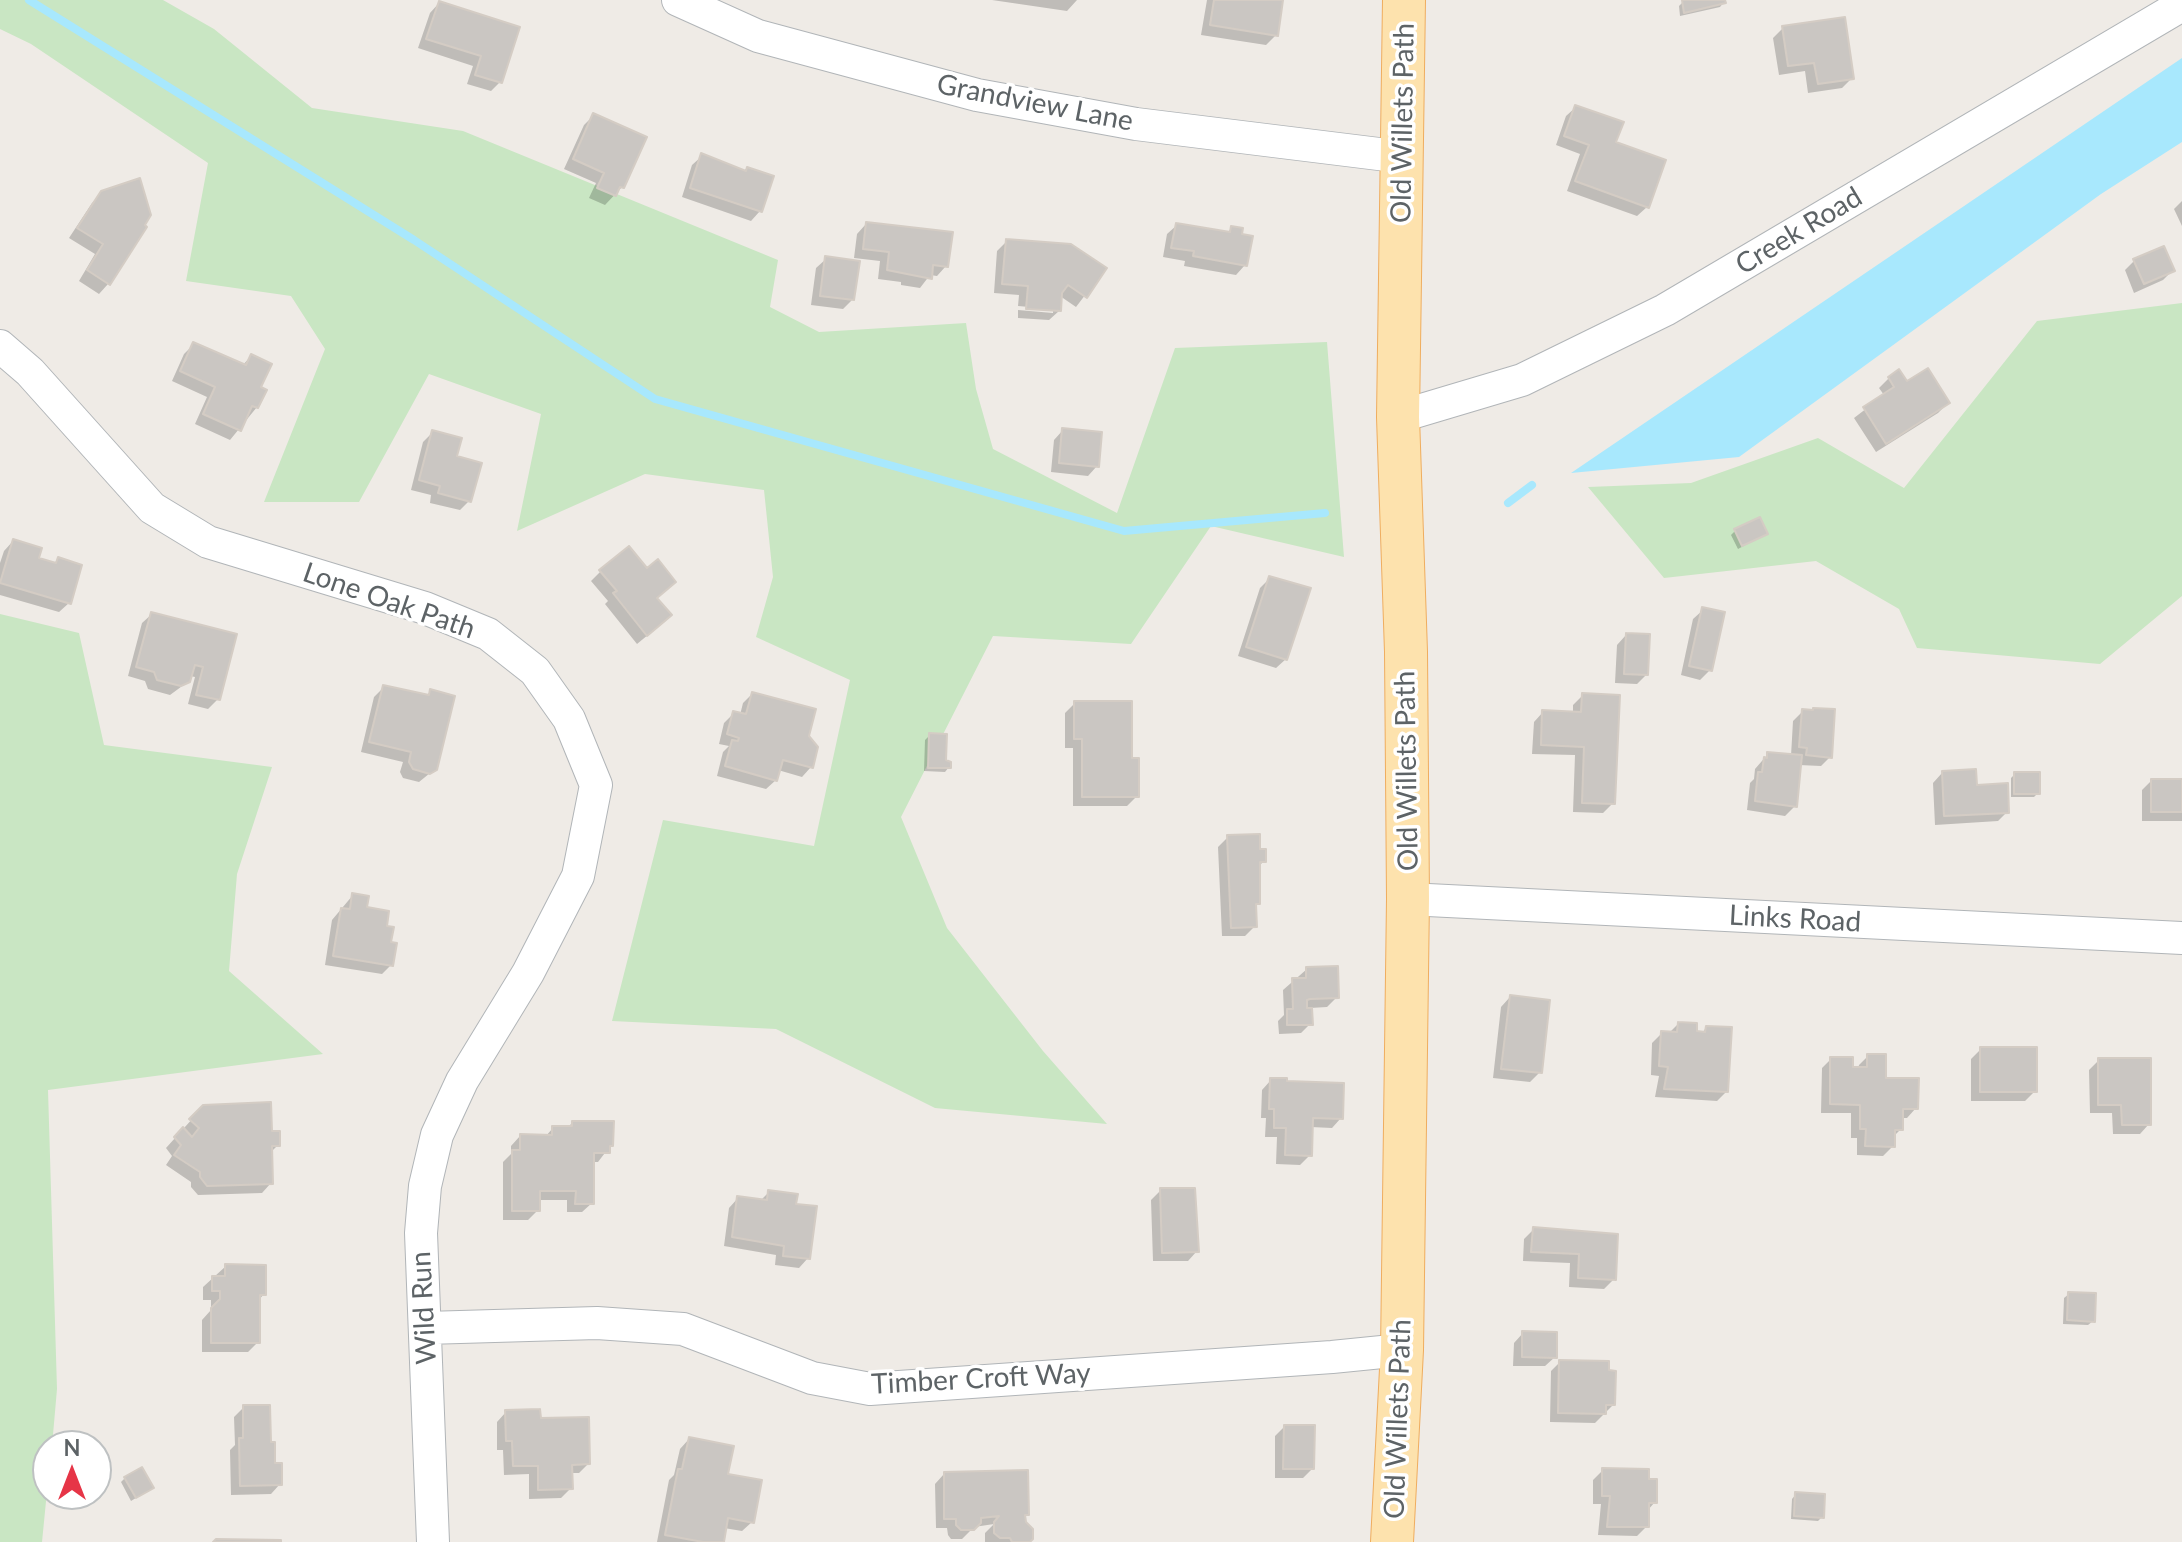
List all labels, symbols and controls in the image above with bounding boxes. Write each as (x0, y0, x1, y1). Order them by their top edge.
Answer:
street label: Old Willets Path (1384, 23, 1422, 223)
street label: Grandview Lane (934, 68, 1136, 138)
street label: Creek Road (1730, 180, 1868, 282)
street label: Lone Oak Path (298, 556, 480, 646)
street label: Old Willets Path (1388, 671, 1426, 871)
street label: Links Road (1728, 899, 1862, 939)
street label: Wild Run (404, 1251, 444, 1365)
street label: Old Willets Path (1378, 1318, 1418, 1520)
street label: Timber Croft Way (870, 1356, 1092, 1402)
north arrow (32, 1430, 112, 1510)
text: N (64, 1434, 80, 1461)

